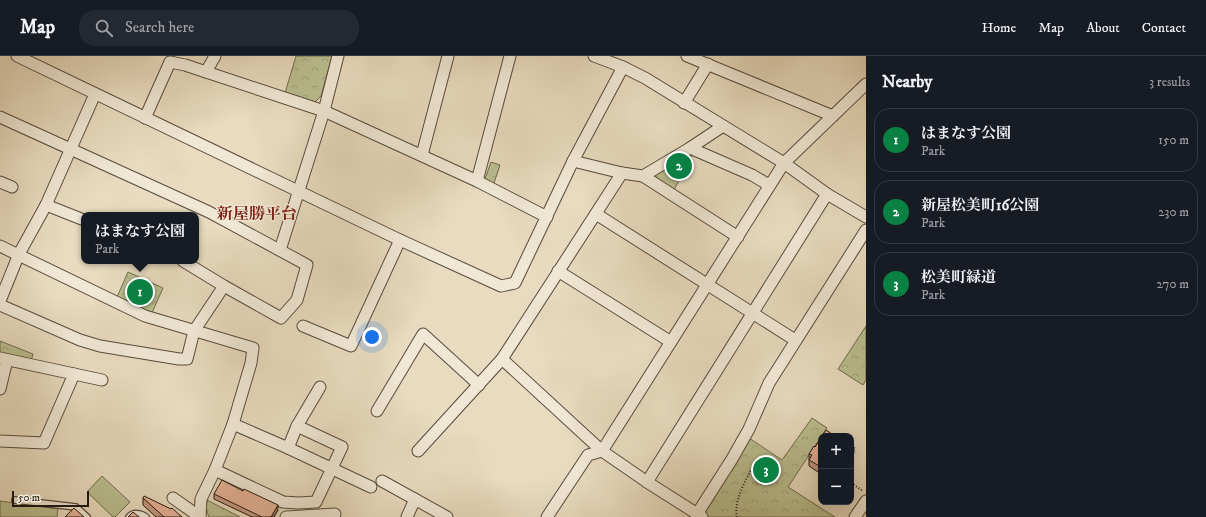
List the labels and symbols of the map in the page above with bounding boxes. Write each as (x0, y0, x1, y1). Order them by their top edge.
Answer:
pin: 2 (666, 151, 692, 181)
district label: 新屋勝平台 (216, 204, 297, 224)
pin: 1 (127, 277, 153, 307)
your location (362, 327, 382, 347)
pin: 3 (753, 455, 779, 485)
scale bar (12, 489, 89, 508)

